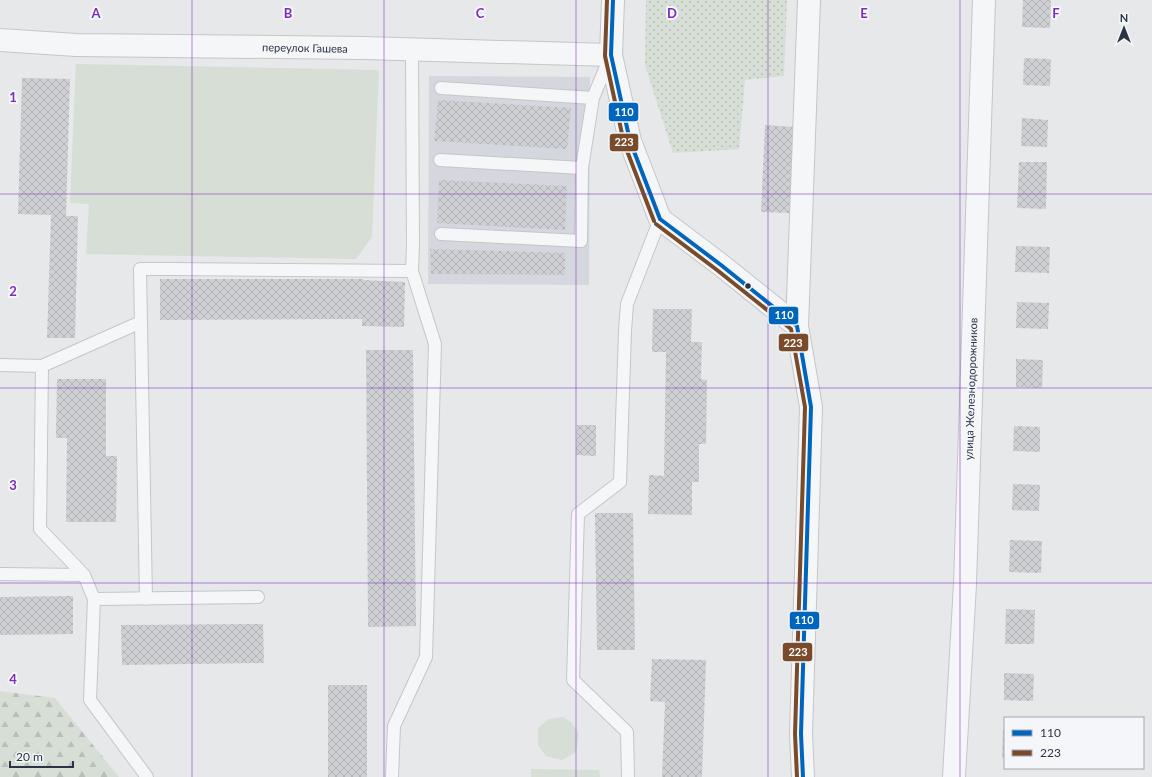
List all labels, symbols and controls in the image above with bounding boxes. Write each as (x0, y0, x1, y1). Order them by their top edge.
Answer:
text: A (90, 5, 101, 21)
text: B (284, 5, 293, 21)
text: C (476, 5, 485, 21)
text: D (667, 5, 677, 21)
text: E (860, 5, 868, 21)
text: F (1052, 5, 1060, 21)
north arrow (1104, 8, 1144, 48)
text: N (1120, 11, 1128, 24)
street label: переулок Гашева (262, 40, 348, 55)
text: 1 (9, 89, 17, 105)
line badge: 110 (608, 102, 639, 122)
text: 110 (614, 105, 634, 118)
line badge: 223 (609, 133, 639, 152)
text: 223 (614, 135, 634, 148)
unlabelled marker (743, 281, 753, 291)
text: 2 (9, 283, 17, 299)
line badge: 110 (768, 306, 799, 325)
text: 110 (774, 308, 794, 321)
street label: улица Железнодорожников (962, 318, 979, 460)
line badge: 223 (778, 333, 809, 352)
text: 223 (783, 336, 803, 349)
text: 3 (9, 477, 17, 493)
line badge: 110 (789, 611, 820, 630)
text: 110 (794, 613, 814, 626)
line badge: 223 (782, 642, 813, 662)
text: 223 (788, 645, 808, 658)
text: 4 (9, 671, 17, 687)
legend (1004, 717, 1144, 769)
text: 110 (1040, 725, 1061, 740)
scale bar (10, 743, 73, 769)
text: 223 (1040, 745, 1061, 760)
text: 20 m (16, 749, 43, 764)

